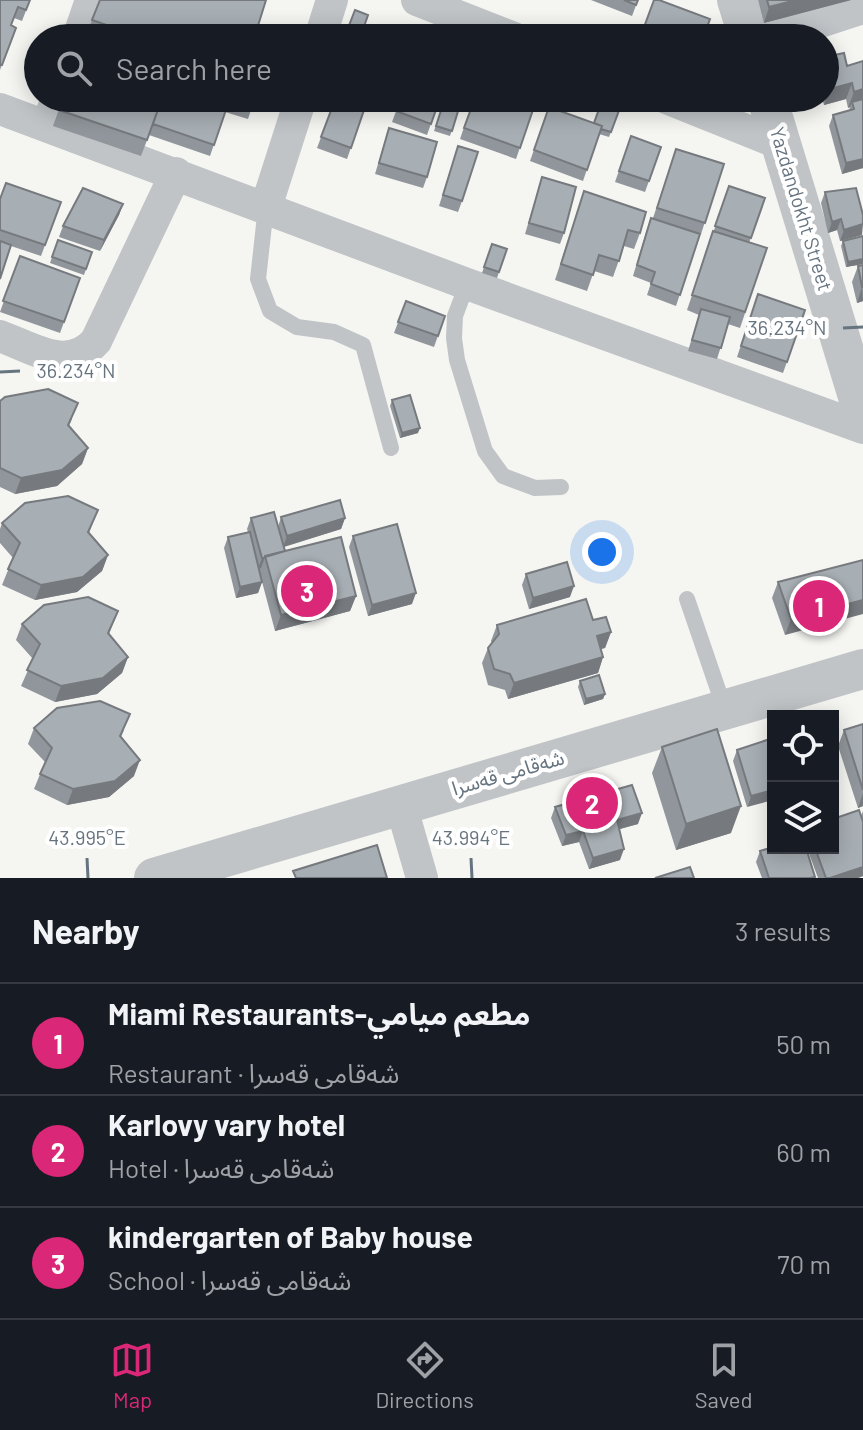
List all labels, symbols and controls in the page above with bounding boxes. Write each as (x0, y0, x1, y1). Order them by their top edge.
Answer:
search box (24, 24, 839, 112)
icon: search (52, 46, 96, 90)
text: Search here (116, 50, 272, 86)
street label: Yazdandokht Street (766, 124, 838, 293)
text: 36.234°N (747, 315, 827, 339)
text: 36.234°N (36, 358, 116, 382)
your location (582, 532, 622, 572)
pin: 3 (281, 561, 333, 621)
pin: 1 (793, 576, 845, 636)
map controls (767, 710, 839, 854)
button: locate (767, 710, 839, 782)
street label: شەقامی قەسرا (449, 745, 567, 801)
pin: 2 (566, 773, 618, 833)
button: layers (767, 782, 839, 854)
text: 43.995°E (48, 825, 126, 849)
text: 43.994°E (432, 825, 510, 849)
text: Nearby (32, 910, 140, 951)
text: 3 results (735, 915, 831, 946)
text: Miami Restaurants-مطعم ميامي (108, 995, 530, 1031)
text: 1 (53, 1028, 63, 1059)
text: 50 m (776, 1028, 831, 1059)
text: Restaurant · شەقامی قەسرا (108, 1057, 399, 1088)
text: Karlovy vary hotel (108, 1106, 345, 1142)
text: 2 (51, 1136, 65, 1167)
text: 60 m (776, 1136, 831, 1167)
text: Hotel · شەقامی قەسرا (108, 1152, 334, 1183)
text: kindergarten of Baby house (108, 1218, 473, 1254)
text: 3 (51, 1248, 65, 1279)
text: 70 m (777, 1248, 831, 1279)
text: School · شەقامی قەسرا (108, 1264, 351, 1295)
tab: Map (110, 1338, 154, 1412)
tab: Directions (375, 1338, 474, 1412)
tab: Saved (695, 1338, 752, 1412)

